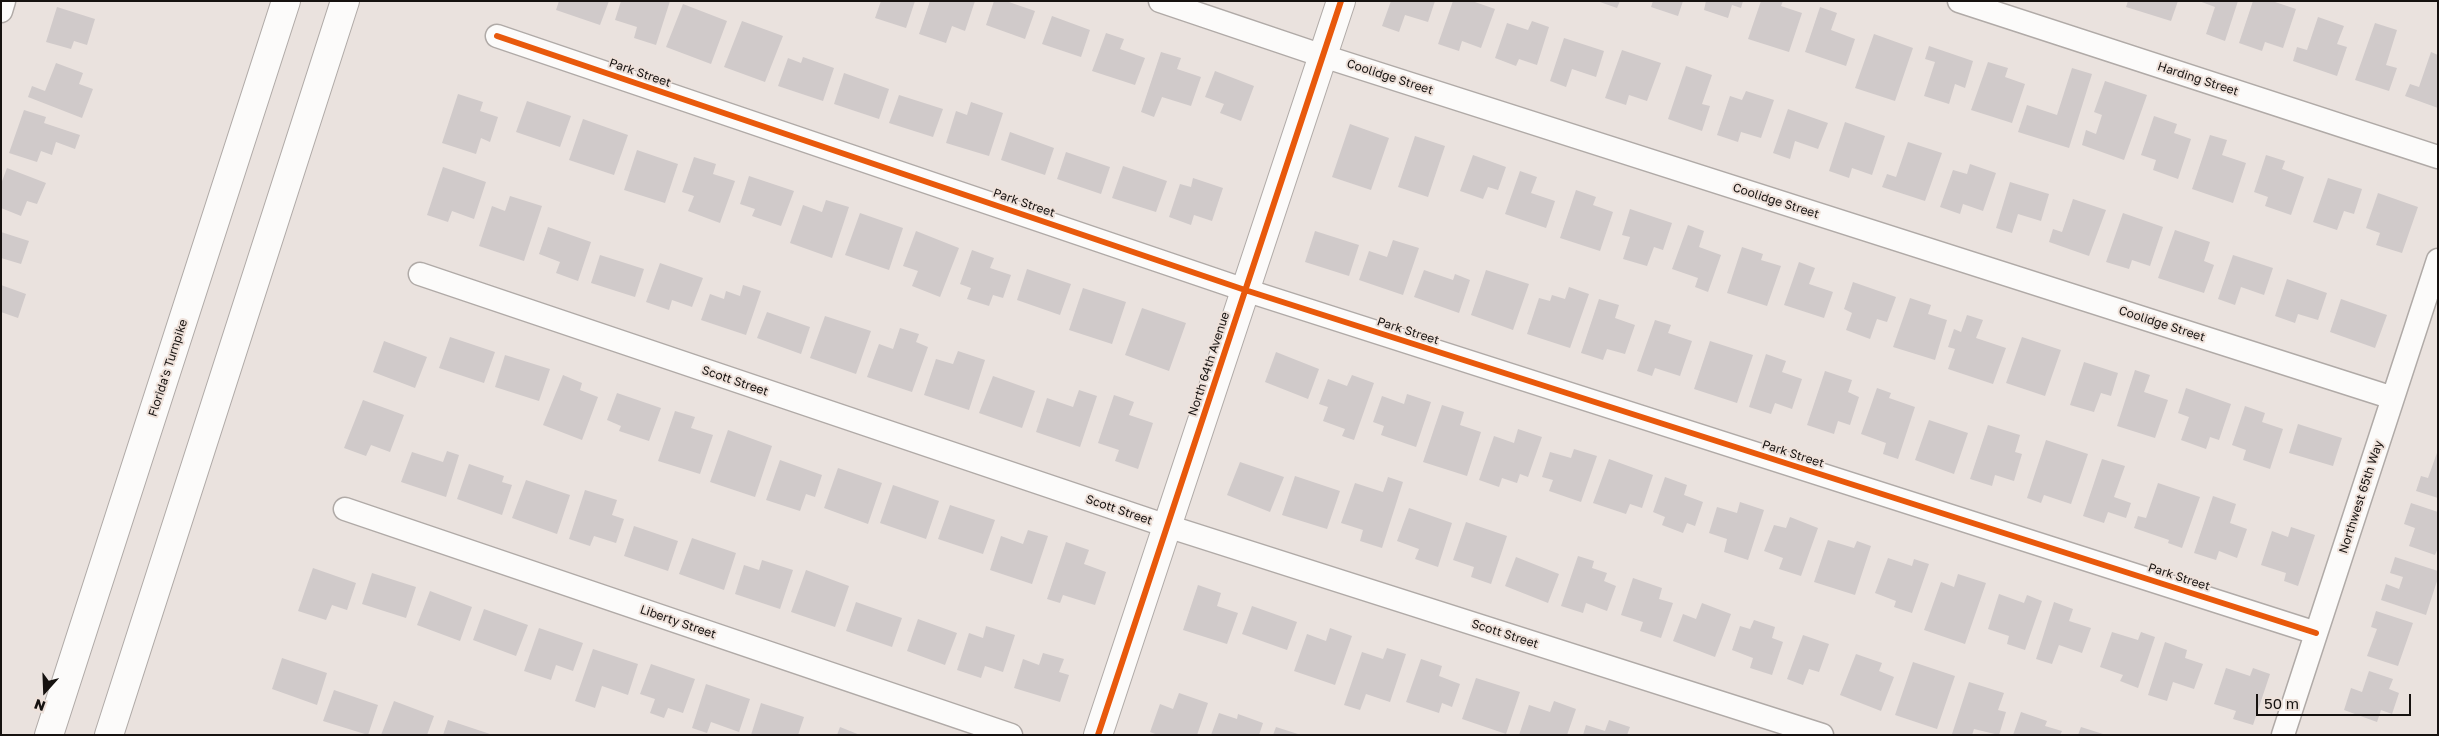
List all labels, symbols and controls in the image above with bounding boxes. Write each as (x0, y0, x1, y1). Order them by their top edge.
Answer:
street label: Park Street (607, 56, 673, 90)
street label: Coolidge Street (1345, 56, 1435, 98)
street label: Harding Street (2156, 59, 2240, 99)
street label: Coolidge Street (1731, 180, 1821, 222)
street label: Park Street (991, 186, 1057, 220)
street label: Coolidge Street (2117, 303, 2207, 345)
street label: North 64th Avenue (1185, 310, 1233, 418)
street label: Park Street (1375, 314, 1441, 348)
street label: Florida's Turnpike (145, 317, 191, 419)
street label: Scott Street (700, 363, 770, 399)
street label: Park Street (1760, 437, 1826, 471)
street label: Northwest 65th Way (2336, 439, 2386, 555)
street label: Scott Street (1084, 492, 1154, 528)
street label: Park Street (2146, 560, 2212, 594)
street label: Liberty Street (638, 602, 718, 642)
street label: Scott Street (1470, 616, 1540, 652)
north arrow (20, 666, 70, 716)
scale bar (2259, 684, 2414, 716)
text: 50 m (2264, 694, 2299, 712)
text: N (32, 696, 48, 715)

